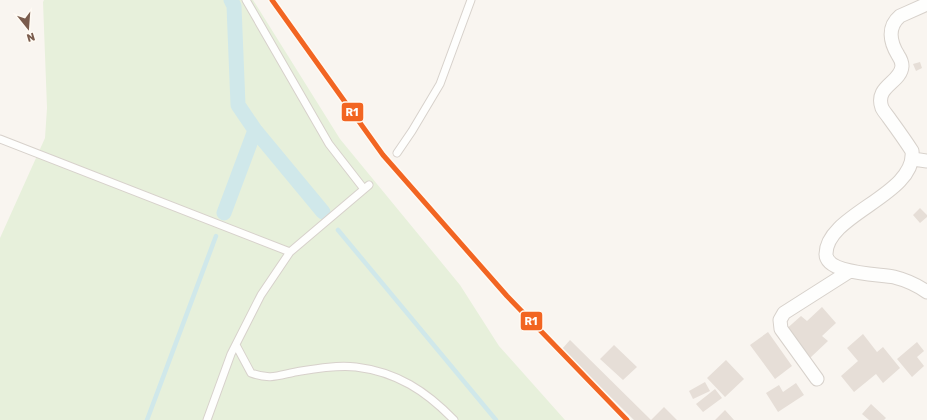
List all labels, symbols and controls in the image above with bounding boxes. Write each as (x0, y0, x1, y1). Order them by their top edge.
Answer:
north arrow (8, 8, 48, 48)
text: N (25, 30, 36, 44)
line badge: R1 (341, 102, 364, 122)
text: R1 (345, 106, 359, 119)
line badge: R1 (520, 311, 543, 331)
text: R1 (524, 315, 538, 328)

